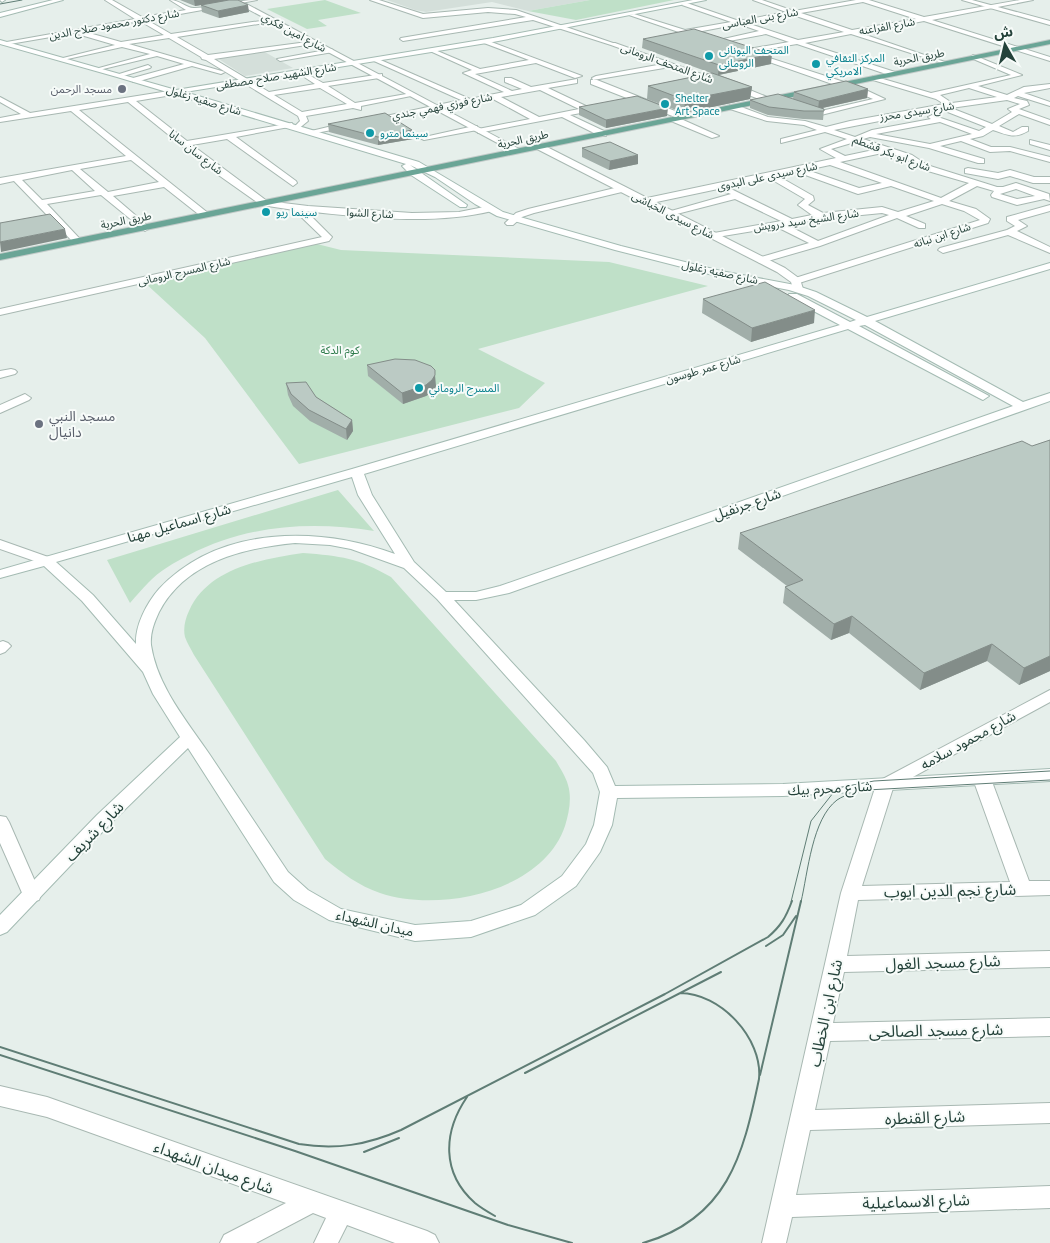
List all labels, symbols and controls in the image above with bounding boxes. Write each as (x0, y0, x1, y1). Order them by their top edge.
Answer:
street label: شارع بنى العباسى (721, 4, 800, 33)
street label: شارع دكتور محمود صلاح الدين (48, 6, 181, 43)
street label: شارع امين فكري (258, 9, 329, 57)
street label: شارع الفراعنه (858, 14, 917, 39)
north arrow (980, 20, 1030, 70)
text: ش (992, 22, 1014, 42)
street label: شارع المتحف الرومانى (619, 40, 715, 87)
place label: المتحف اليونانى الرومانى (719, 43, 789, 70)
street label: طريق الحرية (892, 45, 946, 69)
marker: المتحف اليونانى الرومانى (703, 50, 715, 62)
place label: المركز الثقافي الامريكي (826, 51, 885, 81)
marker: المركز الثقافي الامريكي (810, 58, 822, 70)
street label: شارع الشهيد صلاح مصطفى (215, 60, 338, 93)
place label: مسجد الرحمن (51, 82, 112, 96)
street label: شارع صفيه زغلول (165, 82, 243, 119)
marker: مسجد الرحمن (116, 83, 128, 95)
street label: شارع فوزي فهمي جندي (391, 89, 494, 125)
place label: Shelter Art Space (675, 91, 720, 118)
marker: Shelter Art Space (659, 98, 671, 110)
street label: شارع سيدى محرز (878, 98, 956, 125)
place label: سينما مترو (380, 126, 429, 140)
street label: شارع سان سابا (166, 127, 226, 178)
marker: سينما مترو (364, 127, 376, 139)
street label: طريق الحرية (496, 127, 550, 151)
street label: شارع ابو بكر قشطم (850, 132, 933, 176)
street label: شارع سيدى على البدوى (715, 158, 819, 194)
street label: شارع سيدى الخباشى (629, 188, 717, 243)
place label: سينما ريو (276, 205, 318, 219)
street label: شارع الشوا (346, 205, 394, 222)
marker: سينما ريو (260, 206, 272, 218)
street label: شارع الشيخ سيد درويش (752, 206, 860, 235)
street label: طريق الحرية (99, 208, 153, 232)
street label: شارع ابن نباته (912, 219, 973, 252)
street label: شارع المسرح الرومانى (136, 253, 232, 289)
street label: شارع صفيه زغلول (680, 257, 760, 288)
park label: كوم الدكة (320, 343, 360, 358)
street label: شارع عمر طوسون (664, 351, 743, 387)
place label: المسرح الروماني (429, 381, 499, 398)
marker: المسرح الروماني (413, 382, 425, 394)
place label: مسجد النبي دانيال (49, 407, 115, 441)
marker: مسجد النبي دانيال (33, 418, 45, 430)
street label: شارع جرنفيل (711, 484, 784, 526)
street label: شارع اسماعيل مهنا (125, 500, 234, 548)
street label: شارع محمود سلامه (917, 706, 1020, 775)
street label: شارع محرم بيك (787, 777, 873, 801)
street label: شارع شريف (60, 797, 130, 867)
street label: شارع نجم الدين ايوب (884, 879, 1016, 904)
street label: ميدان الشهداء (334, 905, 416, 941)
street label: شارع مسجد الغول (885, 950, 1001, 977)
street label: شارع ابن الخطاب (804, 957, 849, 1069)
street label: شارع مسجد الصالحى (869, 1019, 1003, 1044)
street label: شارع القنطره (884, 1106, 966, 1131)
street label: شارع ميدان الشهداء (150, 1136, 277, 1201)
street label: شارع الاسماعيلية (862, 1189, 970, 1216)

